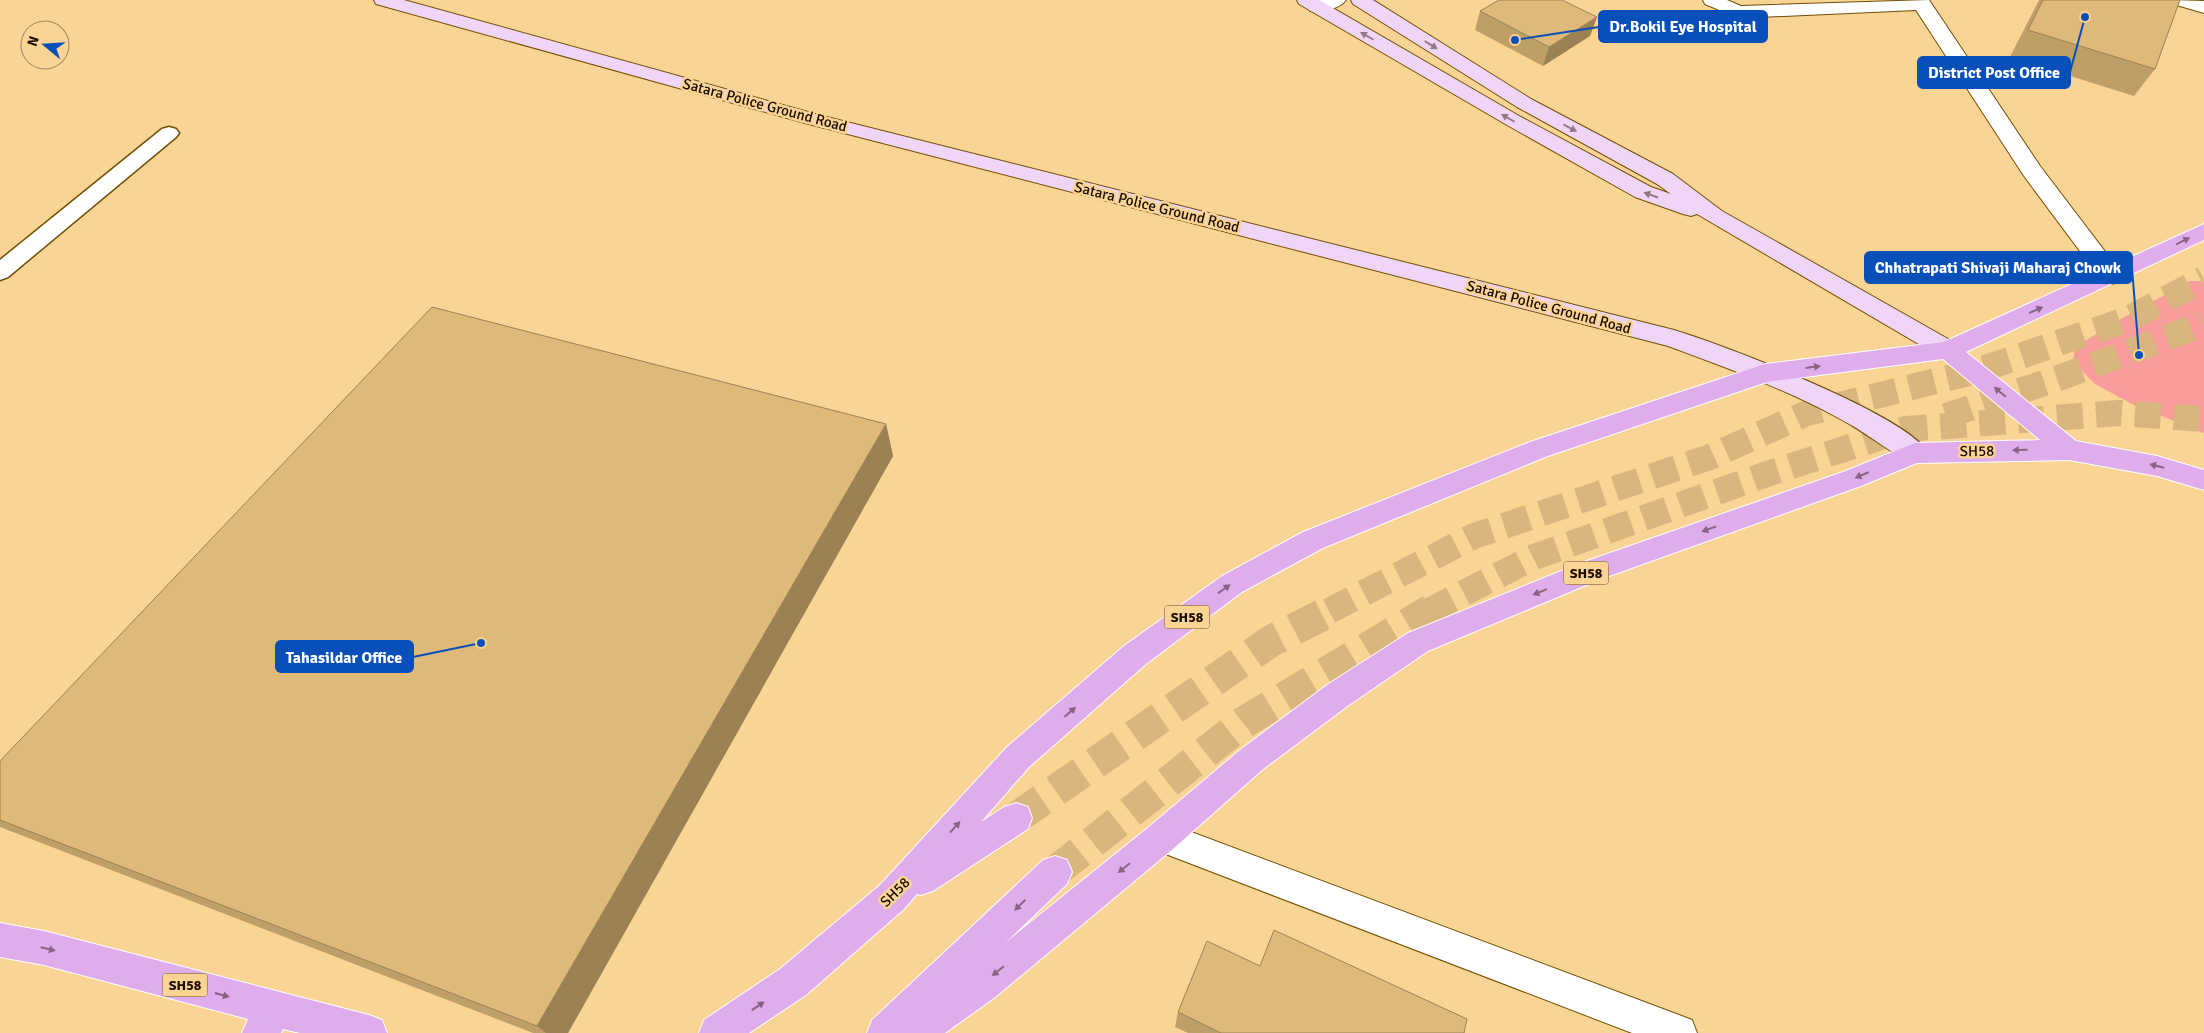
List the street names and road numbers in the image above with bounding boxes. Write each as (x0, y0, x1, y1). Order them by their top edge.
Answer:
street label: Satara Police Ground Road (681, 74, 849, 136)
street label: Satara Police Ground Road (1073, 178, 1241, 236)
street label: Satara Police Ground Road (1465, 276, 1633, 338)
street label: SH58 (1960, 442, 1994, 460)
road number: SH58 (1564, 562, 1608, 584)
road number: SH58 (1164, 606, 1210, 628)
street label: SH58 (876, 873, 914, 911)
road number: SH58 (162, 974, 208, 996)

